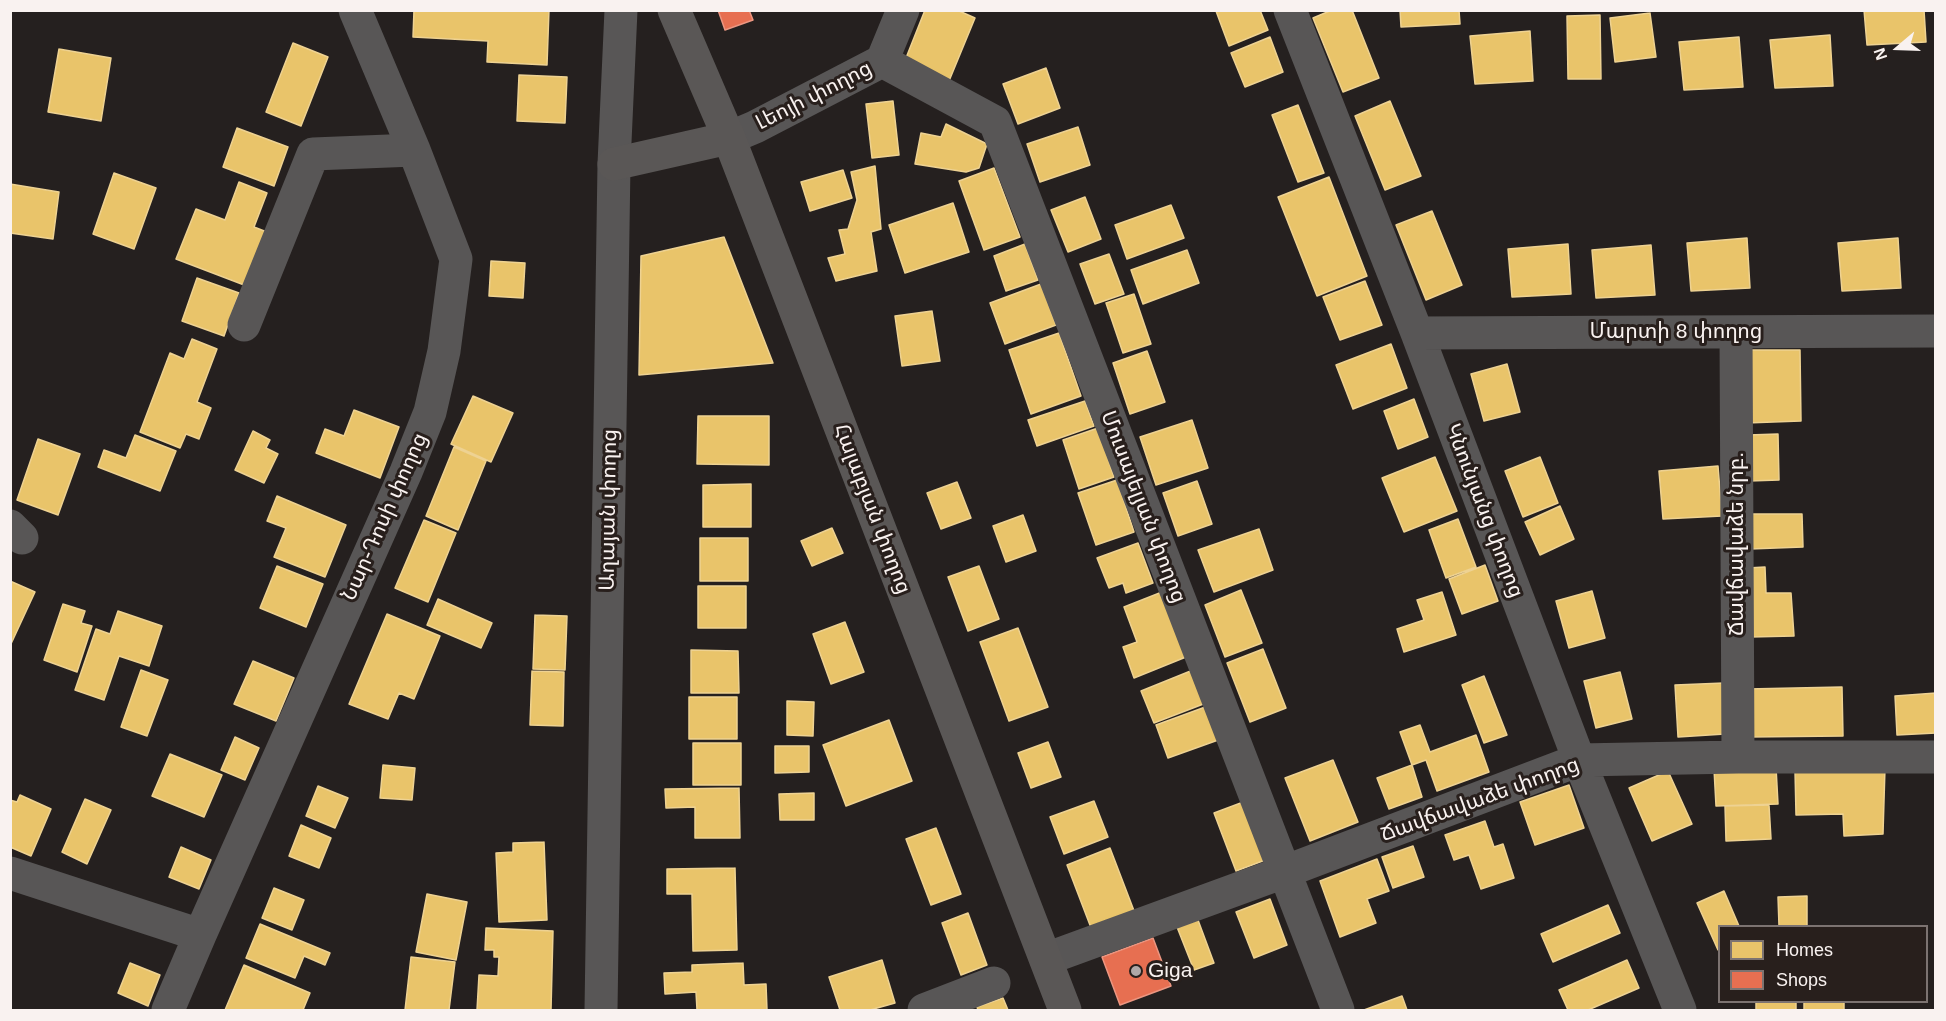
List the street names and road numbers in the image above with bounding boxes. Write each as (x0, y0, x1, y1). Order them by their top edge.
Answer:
street label: Լեոյի փողոց (752, 56, 876, 136)
street label: Մարտի 8 փողոց (1590, 319, 1762, 345)
street label: Մուսայելյան փողոց (1095, 407, 1191, 607)
street label: Հալաբյան փողոց (828, 420, 916, 598)
street label: Կնունյանց փողոց (1439, 421, 1529, 601)
street label: Նար-Դոսի փողոց (337, 429, 433, 605)
street label: Աղայան փողոց (595, 429, 623, 591)
street label: Ճավճավաձե նրբ. (1724, 452, 1750, 636)
street label: Ճավճավաձե փողոց (1377, 752, 1583, 848)

